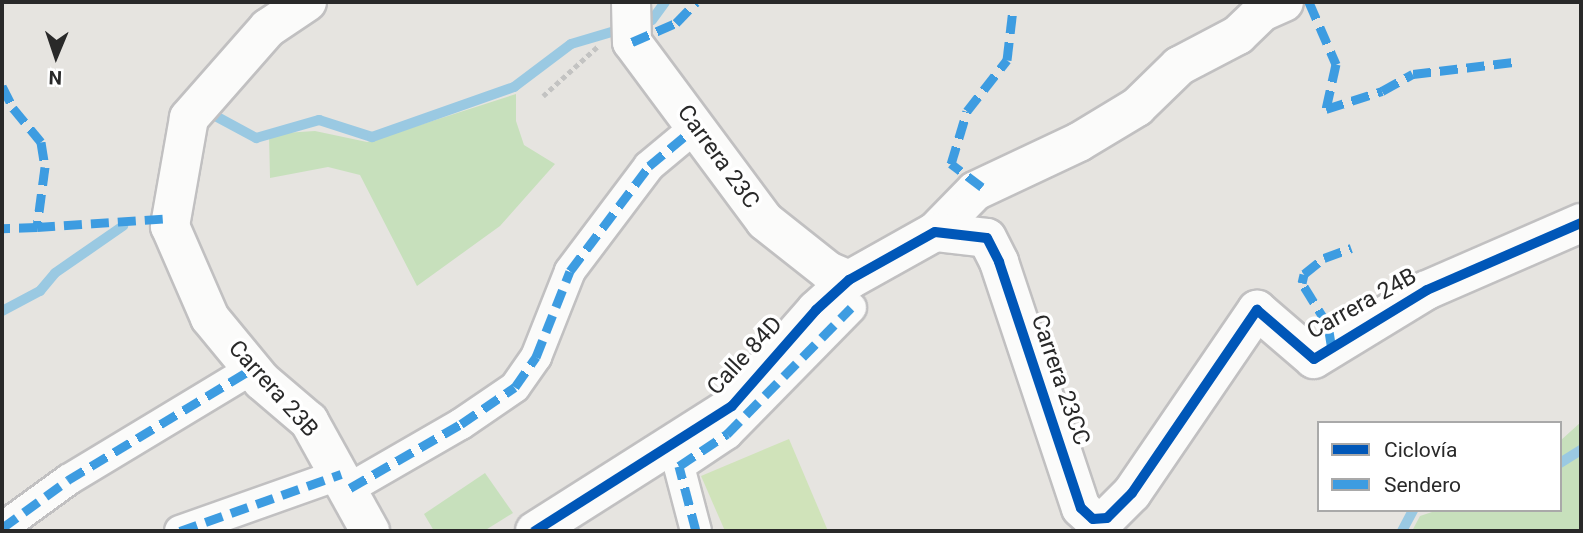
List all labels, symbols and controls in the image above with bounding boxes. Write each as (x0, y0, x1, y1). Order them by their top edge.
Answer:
north arrow (21, 21, 91, 91)
text: N (48, 66, 62, 89)
street label: Carrera 23C (671, 100, 765, 214)
street label: Carrera 24B (1302, 263, 1422, 345)
street label: Calle 84D (702, 311, 788, 401)
street label: Carrera 23CC (1025, 311, 1095, 449)
street label: Carrera 23B (222, 335, 324, 443)
legend (1317, 421, 1562, 512)
text: Ciclovía (1384, 438, 1458, 462)
text: Sendero (1384, 473, 1461, 497)

